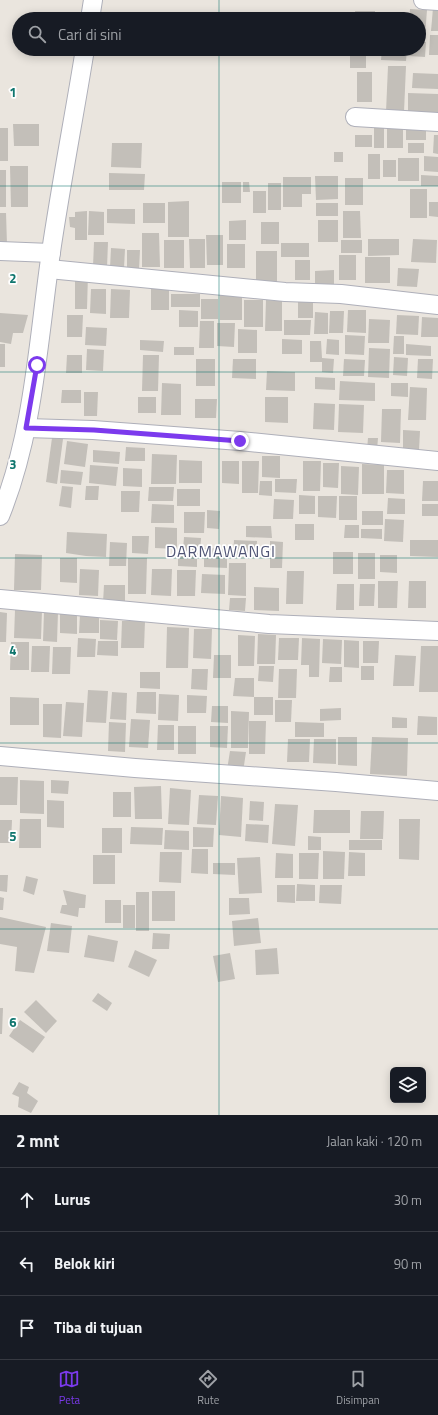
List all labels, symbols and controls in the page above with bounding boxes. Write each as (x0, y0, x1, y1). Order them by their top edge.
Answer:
search box (12, 12, 426, 56)
icon: search (26, 23, 48, 45)
text: Cari di sini (58, 23, 122, 46)
text: 1 (9, 82, 17, 102)
text: 2 (9, 268, 17, 288)
route start (28, 356, 46, 374)
route end (231, 432, 249, 450)
text: 3 (9, 454, 17, 474)
district label: DARMAWANGI (166, 539, 276, 563)
text: 4 (9, 640, 17, 660)
text: 5 (9, 826, 17, 846)
text: 6 (9, 1012, 17, 1032)
map controls (390, 1067, 426, 1103)
button: layers (390, 1067, 426, 1103)
text: 2 mnt (16, 1128, 59, 1154)
text: Jalan kaki · 120 m (326, 1131, 422, 1151)
text: Lurus (54, 1188, 90, 1211)
icon: ahead (16, 1189, 38, 1211)
text: 30 m (394, 1190, 422, 1210)
text: Belok kiri (54, 1252, 115, 1275)
icon: left (16, 1253, 38, 1275)
text: 90 m (394, 1254, 422, 1274)
text: Tiba di tujuan (54, 1316, 142, 1339)
icon: arrive (16, 1317, 38, 1339)
tab: Peta (58, 1368, 80, 1408)
tab: Rute (197, 1368, 219, 1408)
tab: Disimpan (336, 1368, 380, 1408)

